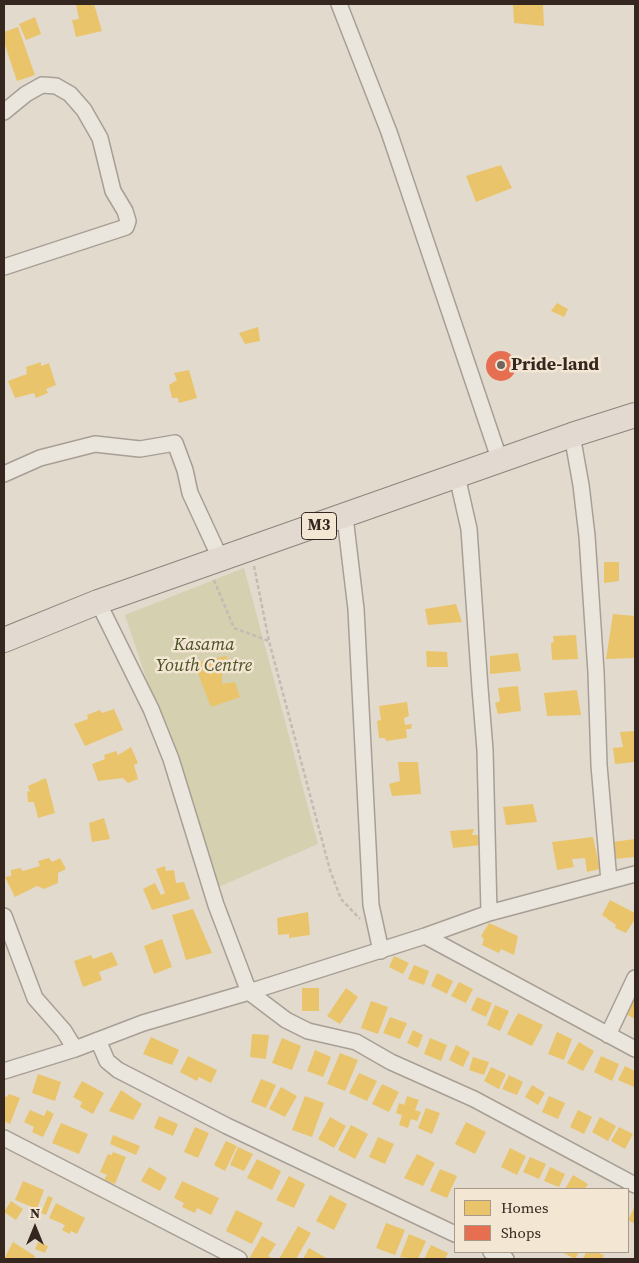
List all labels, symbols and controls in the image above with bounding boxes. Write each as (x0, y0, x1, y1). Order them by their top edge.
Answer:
place label: Pride-land (511, 354, 599, 376)
marker: Pride-land (495, 359, 507, 371)
road number: M3 (302, 512, 336, 540)
park label: Kasama Youth Centre (156, 634, 252, 676)
legend (454, 1188, 629, 1253)
text: Homes (501, 1197, 548, 1218)
north arrow (10, 1203, 60, 1253)
text: N (30, 1203, 40, 1223)
text: Shops (501, 1222, 541, 1243)

